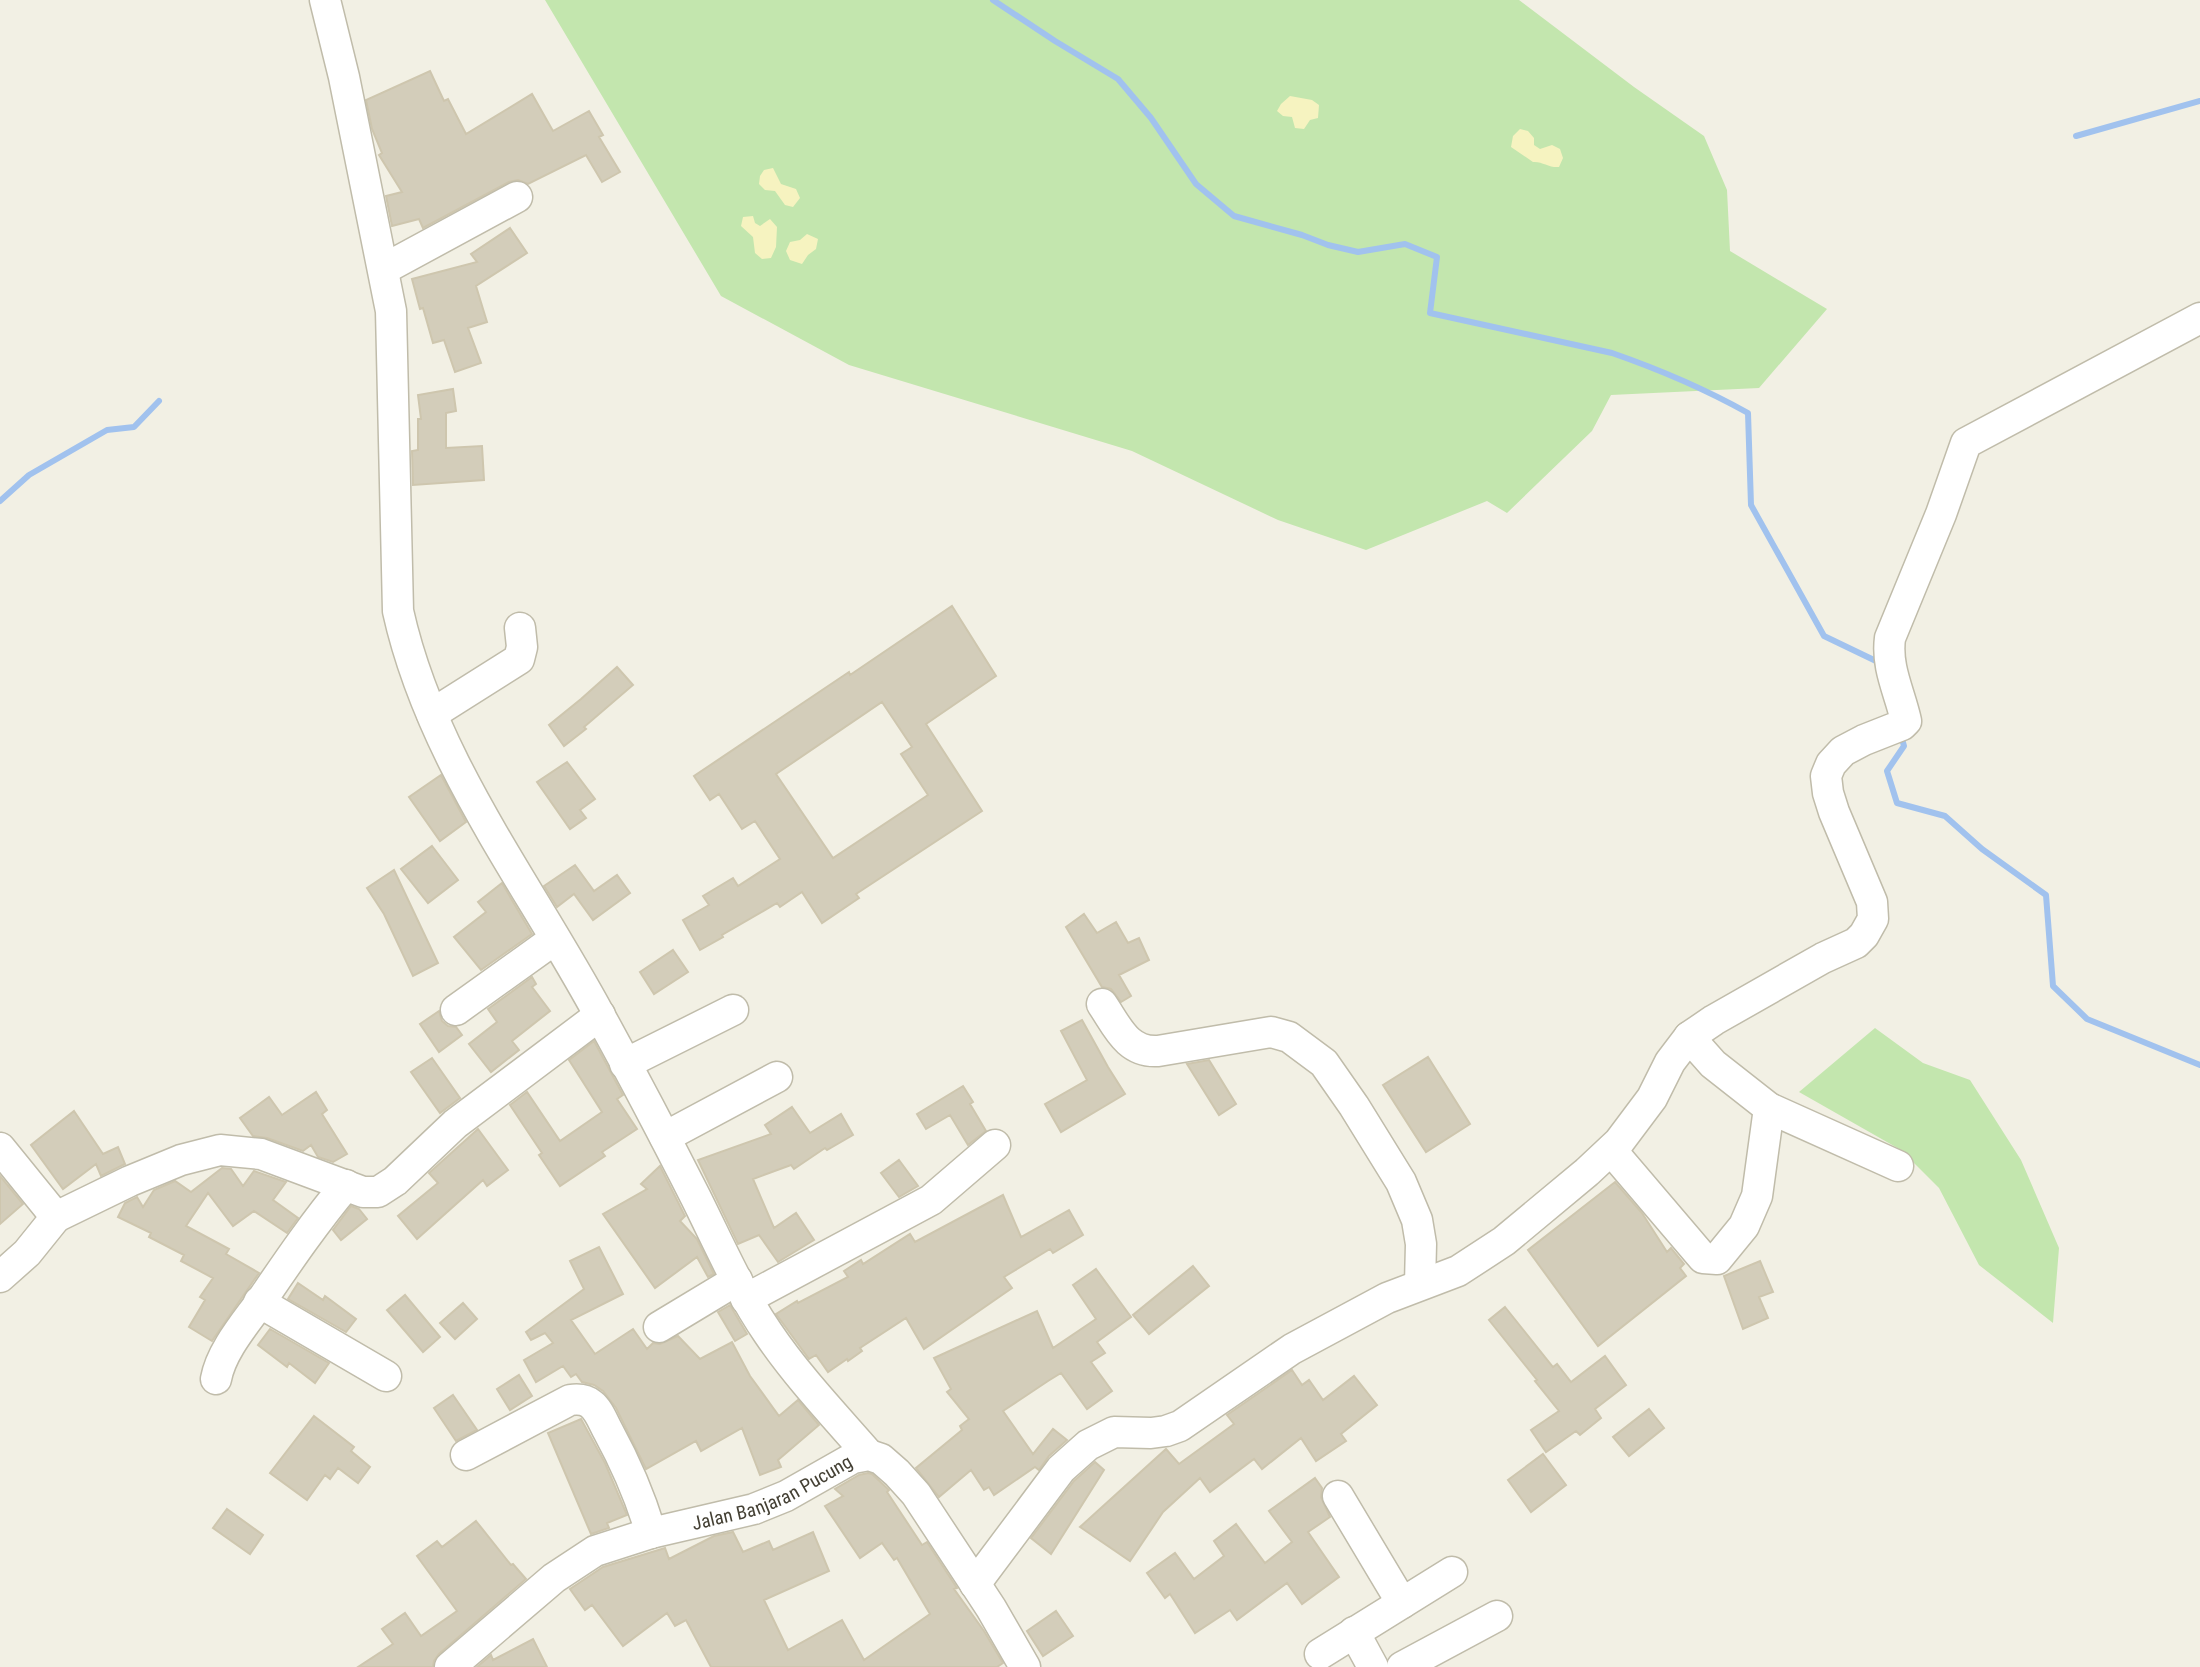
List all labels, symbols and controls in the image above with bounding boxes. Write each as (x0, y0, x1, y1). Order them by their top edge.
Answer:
street label: Jalan Banjaran Pucung (690, 1450, 856, 1535)

